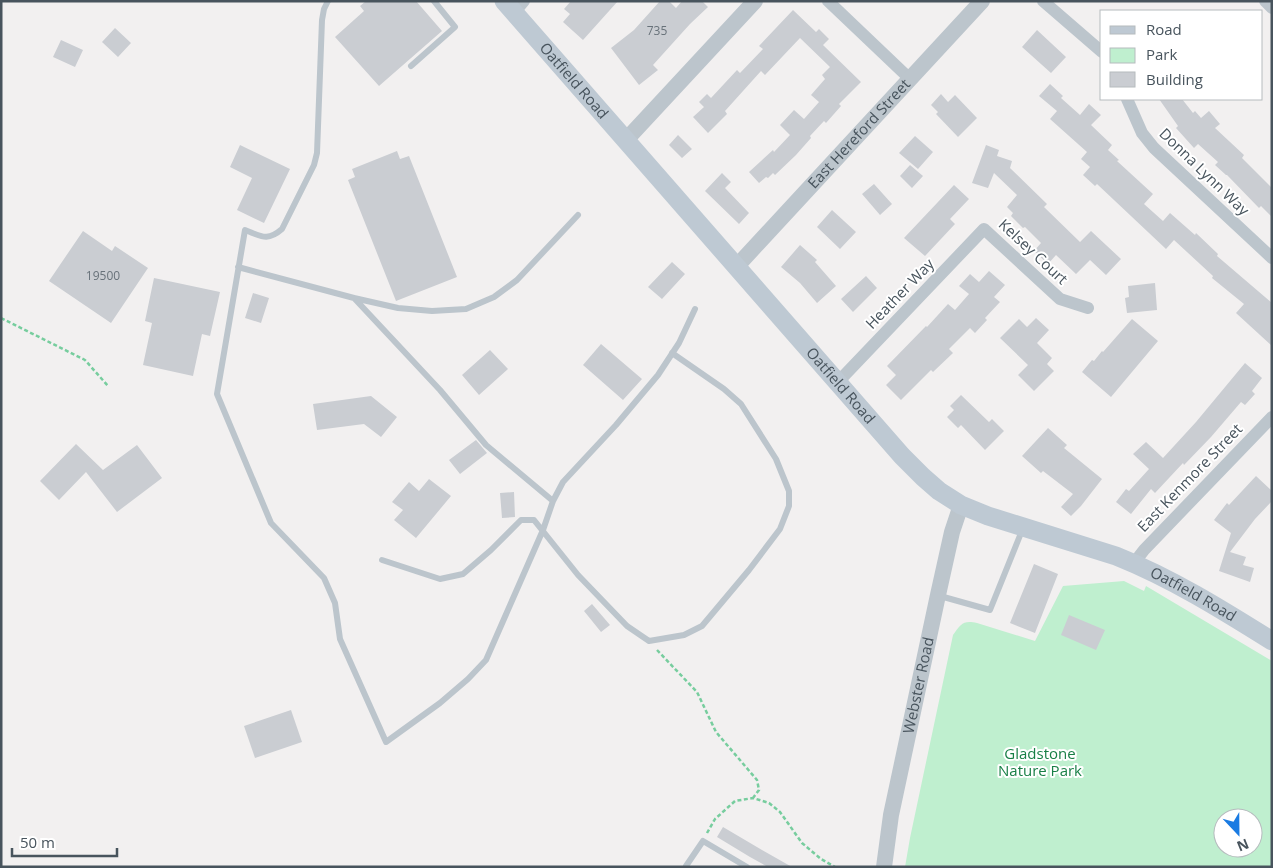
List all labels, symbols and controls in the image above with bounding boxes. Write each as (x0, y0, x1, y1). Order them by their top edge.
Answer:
legend (1100, 10, 1263, 100)
text: Road (1146, 19, 1182, 39)
house number: 735 (647, 22, 667, 39)
street label: Oatfield Road (536, 38, 613, 123)
text: Park (1146, 44, 1177, 64)
text: Building (1146, 69, 1203, 89)
street label: East Hereford Street (803, 74, 914, 192)
street label: Donna Lynn Way (1155, 123, 1254, 220)
street label: Kelsey Court (995, 214, 1073, 288)
street label: Heather Way (861, 253, 938, 333)
house number: 19500 (86, 267, 120, 284)
street label: Oatfield Road (802, 342, 880, 427)
street label: East Kenmore Street (1132, 419, 1246, 536)
street label: Oatfield Road (1147, 562, 1240, 625)
street label: Webster Road (898, 635, 938, 735)
park label: Gladstone Nature Park (998, 743, 1082, 780)
north arrow (1213, 808, 1263, 858)
scale bar (12, 826, 118, 858)
text: 50 m (20, 832, 55, 852)
text: N (1234, 835, 1252, 856)

